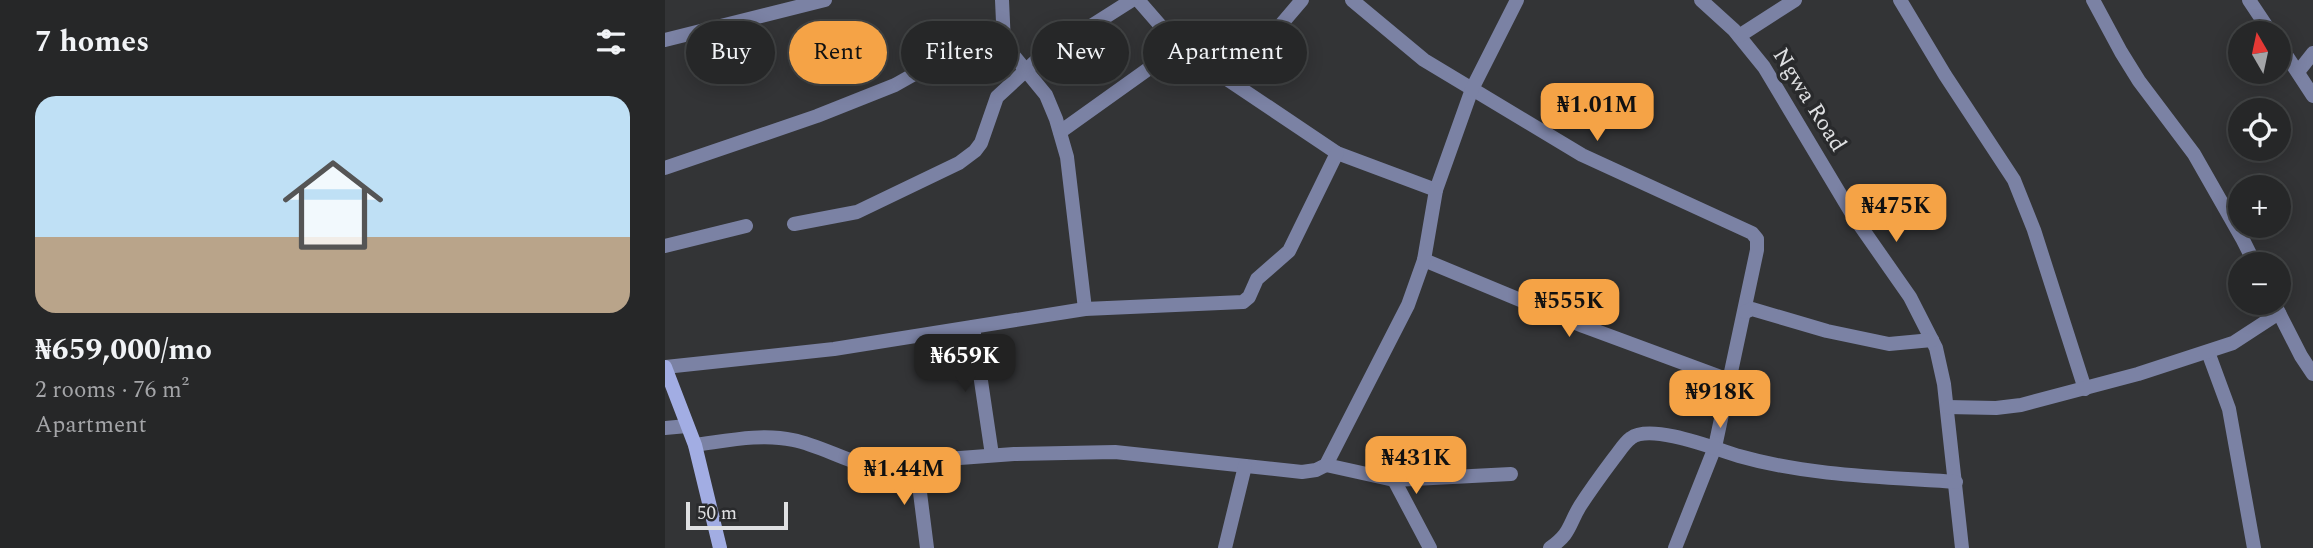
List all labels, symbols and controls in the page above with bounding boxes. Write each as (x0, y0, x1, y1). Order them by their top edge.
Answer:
text: 7 homes (35, 19, 149, 65)
chip: Buy (686, 21, 775, 84)
chip: Rent (789, 21, 887, 84)
chip: Filters (901, 21, 1018, 84)
chip: New (1032, 21, 1129, 84)
chip: Apartment (1143, 21, 1307, 84)
north arrow (2228, 21, 2291, 84)
map controls (2228, 21, 2291, 315)
icon: filters (592, 23, 630, 61)
street label: Ngwa Road (1763, 41, 1855, 159)
pin: ₦1.01M (1540, 83, 1654, 143)
text: ₦1.01M (1557, 88, 1637, 123)
button: locate (2228, 98, 2291, 161)
icon: home (270, 142, 396, 268)
button: + (2228, 175, 2291, 238)
pin: ₦475K (1847, 184, 1945, 244)
text: ₦475K (1861, 189, 1931, 224)
button: − (2228, 252, 2291, 315)
pin: ₦555K (1520, 280, 1618, 339)
text: ₦555K (1534, 284, 1604, 319)
text: ₦659,000/mo (35, 327, 212, 373)
pin: ₦659K (916, 334, 1014, 394)
text: ₦659K (930, 339, 1000, 374)
pin: ₦918K (1671, 370, 1769, 430)
text: 2 rooms · 76 m² (35, 373, 189, 408)
text: ₦918K (1685, 375, 1755, 410)
text: Apartment (35, 408, 147, 443)
pin: ₦431K (1367, 436, 1465, 496)
text: ₦431K (1381, 441, 1451, 476)
pin: ₦1.44M (847, 448, 961, 507)
text: ₦1.44M (864, 452, 944, 487)
scale bar (686, 499, 787, 531)
text: 50 m (697, 499, 737, 528)

